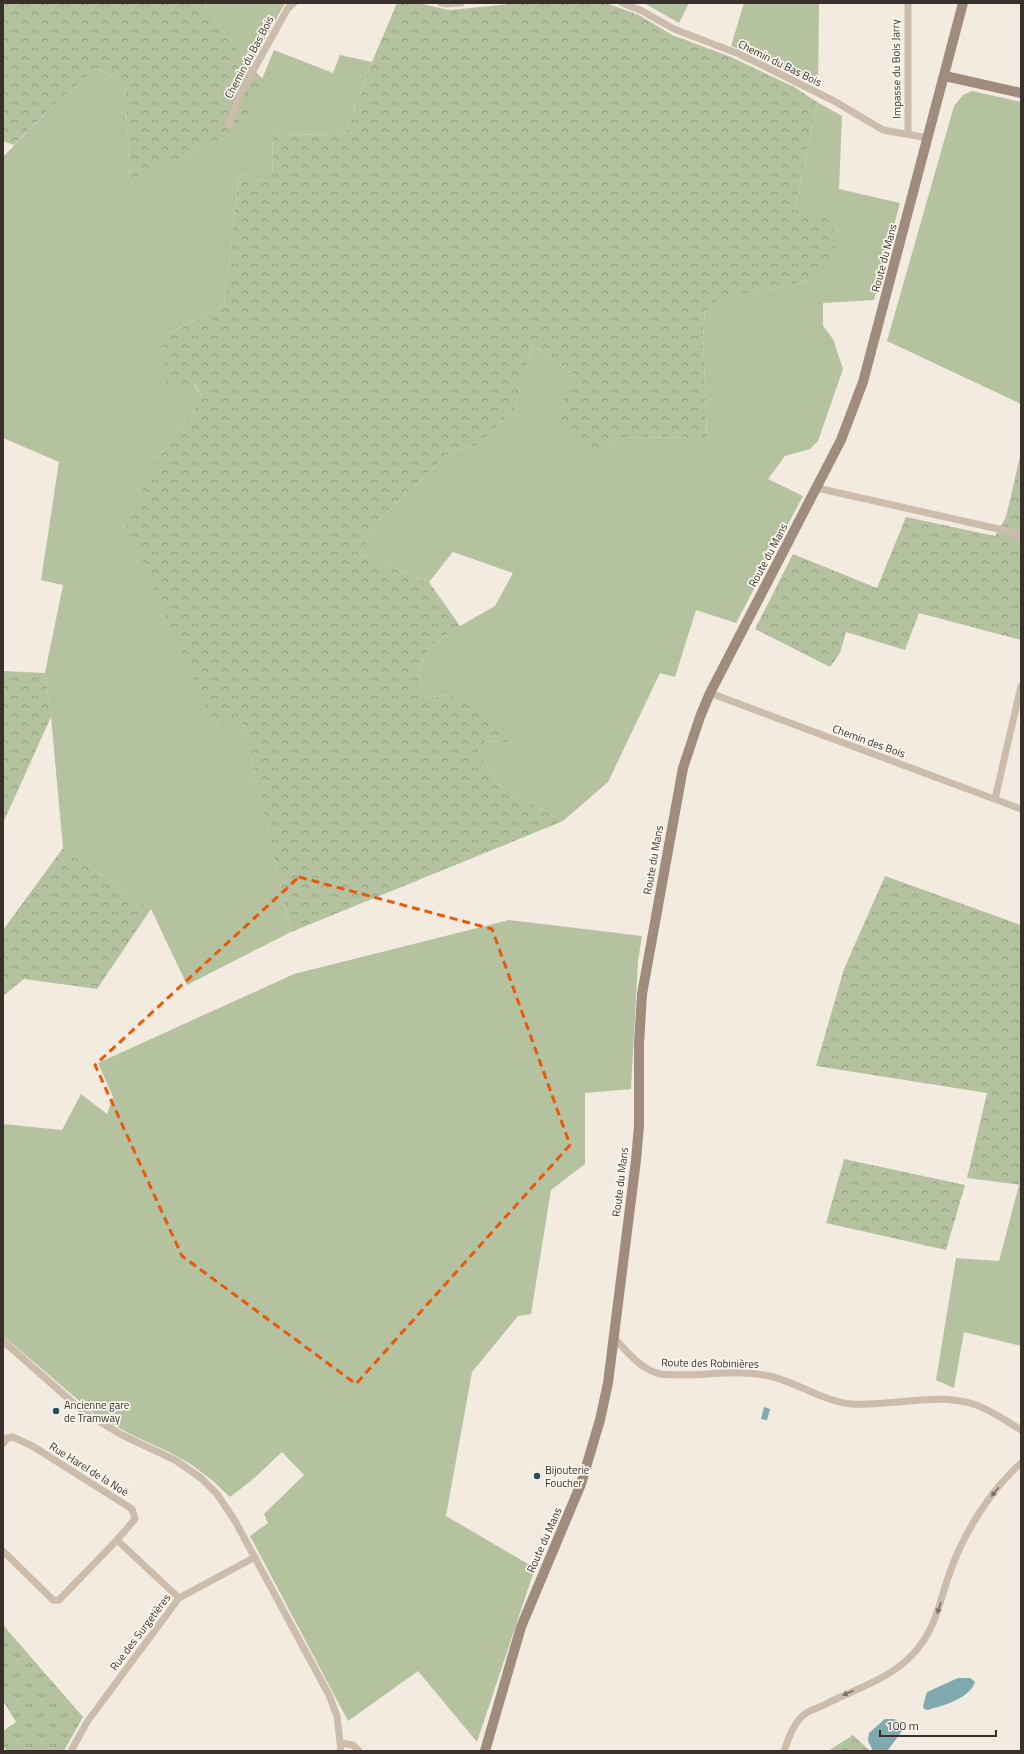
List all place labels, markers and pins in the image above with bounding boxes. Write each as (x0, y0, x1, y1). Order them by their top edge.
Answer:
place label: Ancienne gare de Tramway (64, 1397, 130, 1426)
marker: Ancienne gare de Tramway (51, 1406, 61, 1416)
place label: Bijouterie Foucher (545, 1462, 590, 1491)
marker: Bijouterie Foucher (532, 1471, 542, 1481)

